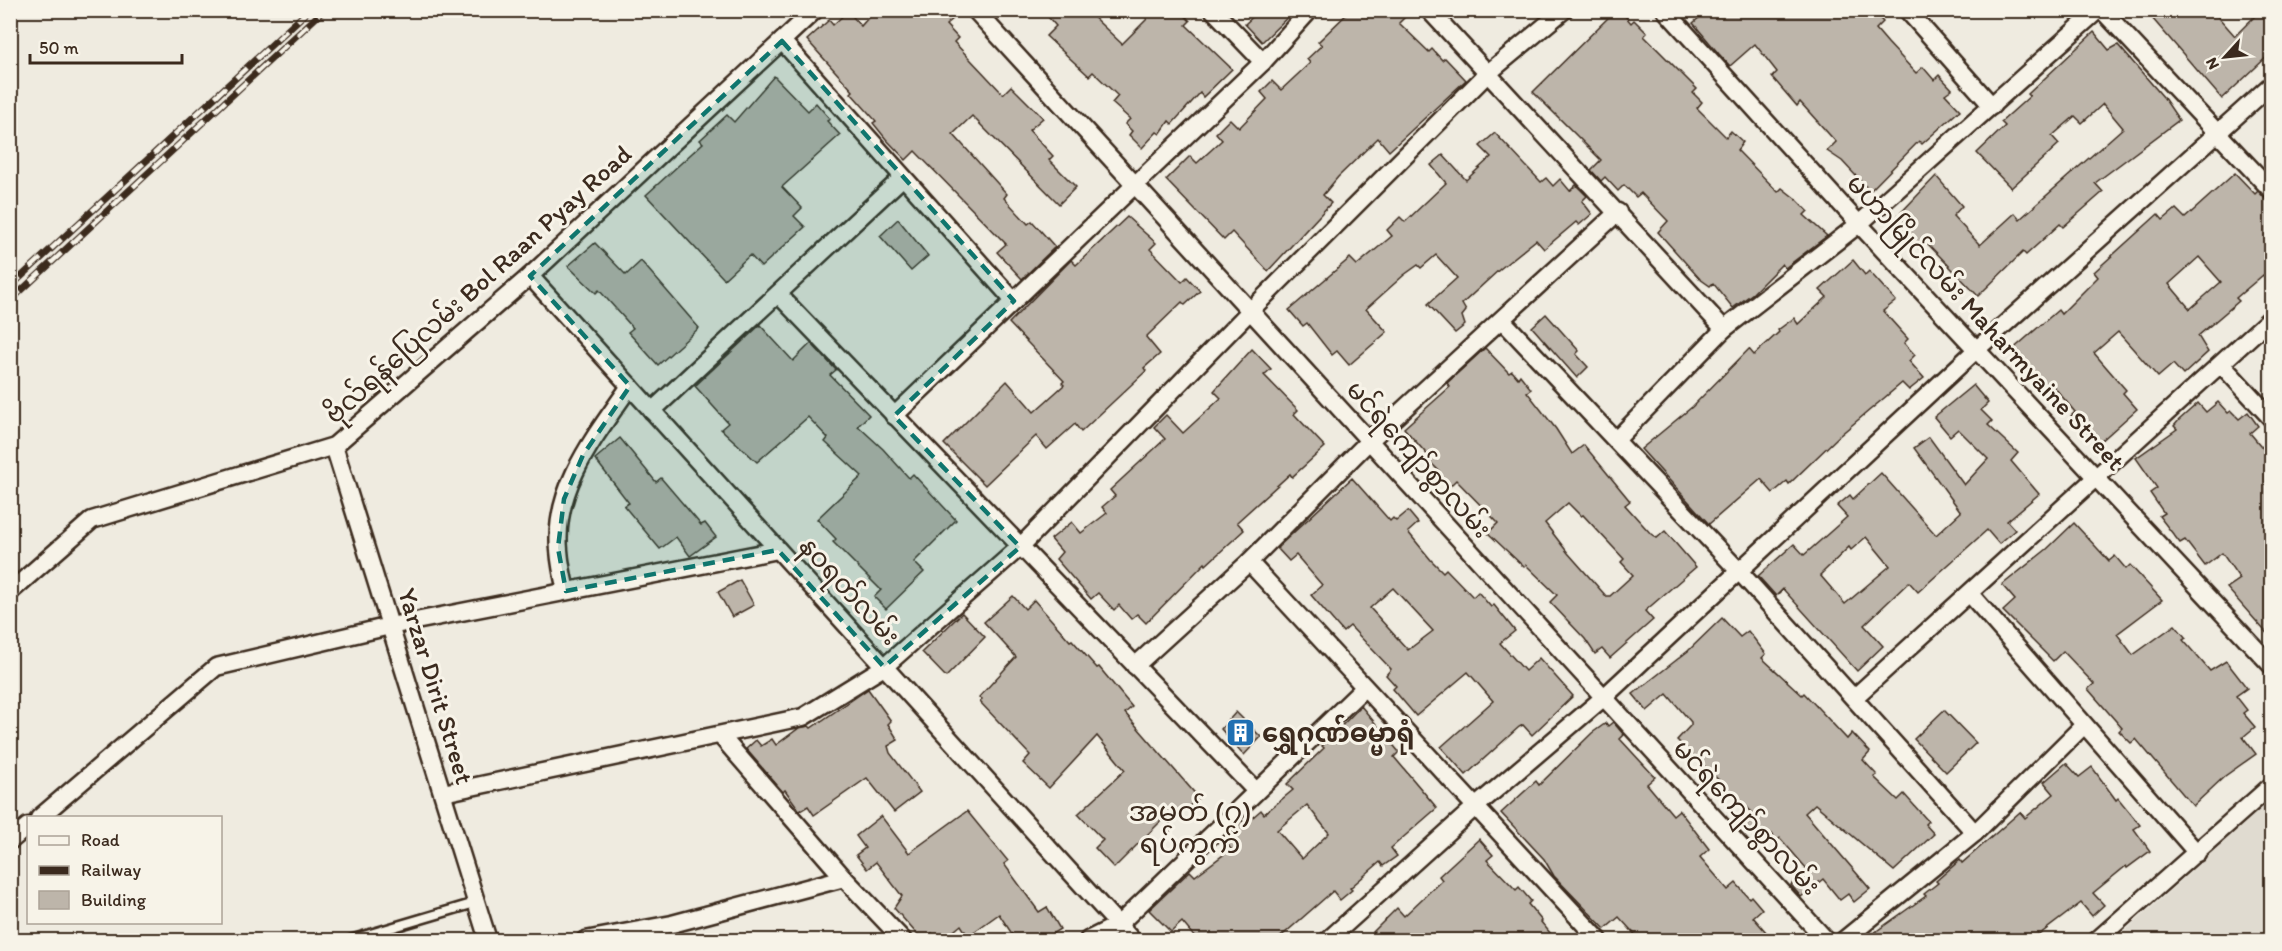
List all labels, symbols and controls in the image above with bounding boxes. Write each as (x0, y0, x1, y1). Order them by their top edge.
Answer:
scale bar (30, 27, 182, 65)
north arrow (2195, 27, 2255, 87)
text: 50 m (39, 37, 79, 59)
text: N (2201, 54, 2223, 73)
street label: ဗိုလ်ရန်ပြေလမ်း Bol Raan Pyay Road (317, 137, 641, 434)
street label: မဟာမြိုင်လမ်း Maharmyaine Street (1836, 166, 2133, 481)
street label: မင်ရဲကျော်စွာလမ်း (1336, 373, 1499, 548)
street label: နဝရတ်လမ်း (789, 529, 908, 655)
street label: Yarzar Dirit Street (391, 584, 481, 788)
place label: ရွှေဂုဏ်ဓမ္မာရုံ (1262, 714, 1415, 756)
building icon: ရွှေဂုဏ်ဓမ္မာရုံ (1225, 717, 1257, 749)
street label: မင်ရဲကျော်စွာလမ်း (1663, 732, 1828, 905)
district label: အမှတ် (၇) ရပ်ကွက် (1129, 793, 1251, 866)
legend (27, 816, 222, 924)
text: Road (81, 829, 120, 851)
text: Railway (81, 859, 142, 881)
text: Building (81, 889, 147, 911)

